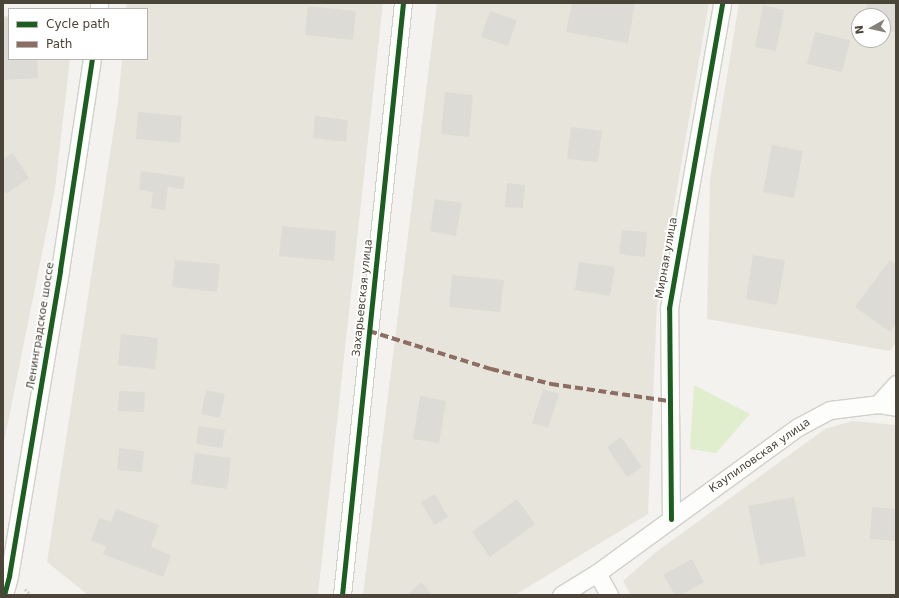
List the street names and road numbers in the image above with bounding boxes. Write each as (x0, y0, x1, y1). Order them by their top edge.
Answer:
street label: Мирная улица (653, 216, 681, 300)
street label: Захарьевская улица (350, 239, 376, 357)
street label: Ленинградское шоссе (24, 261, 58, 391)
street label: Каупиловская улица (707, 416, 813, 496)

